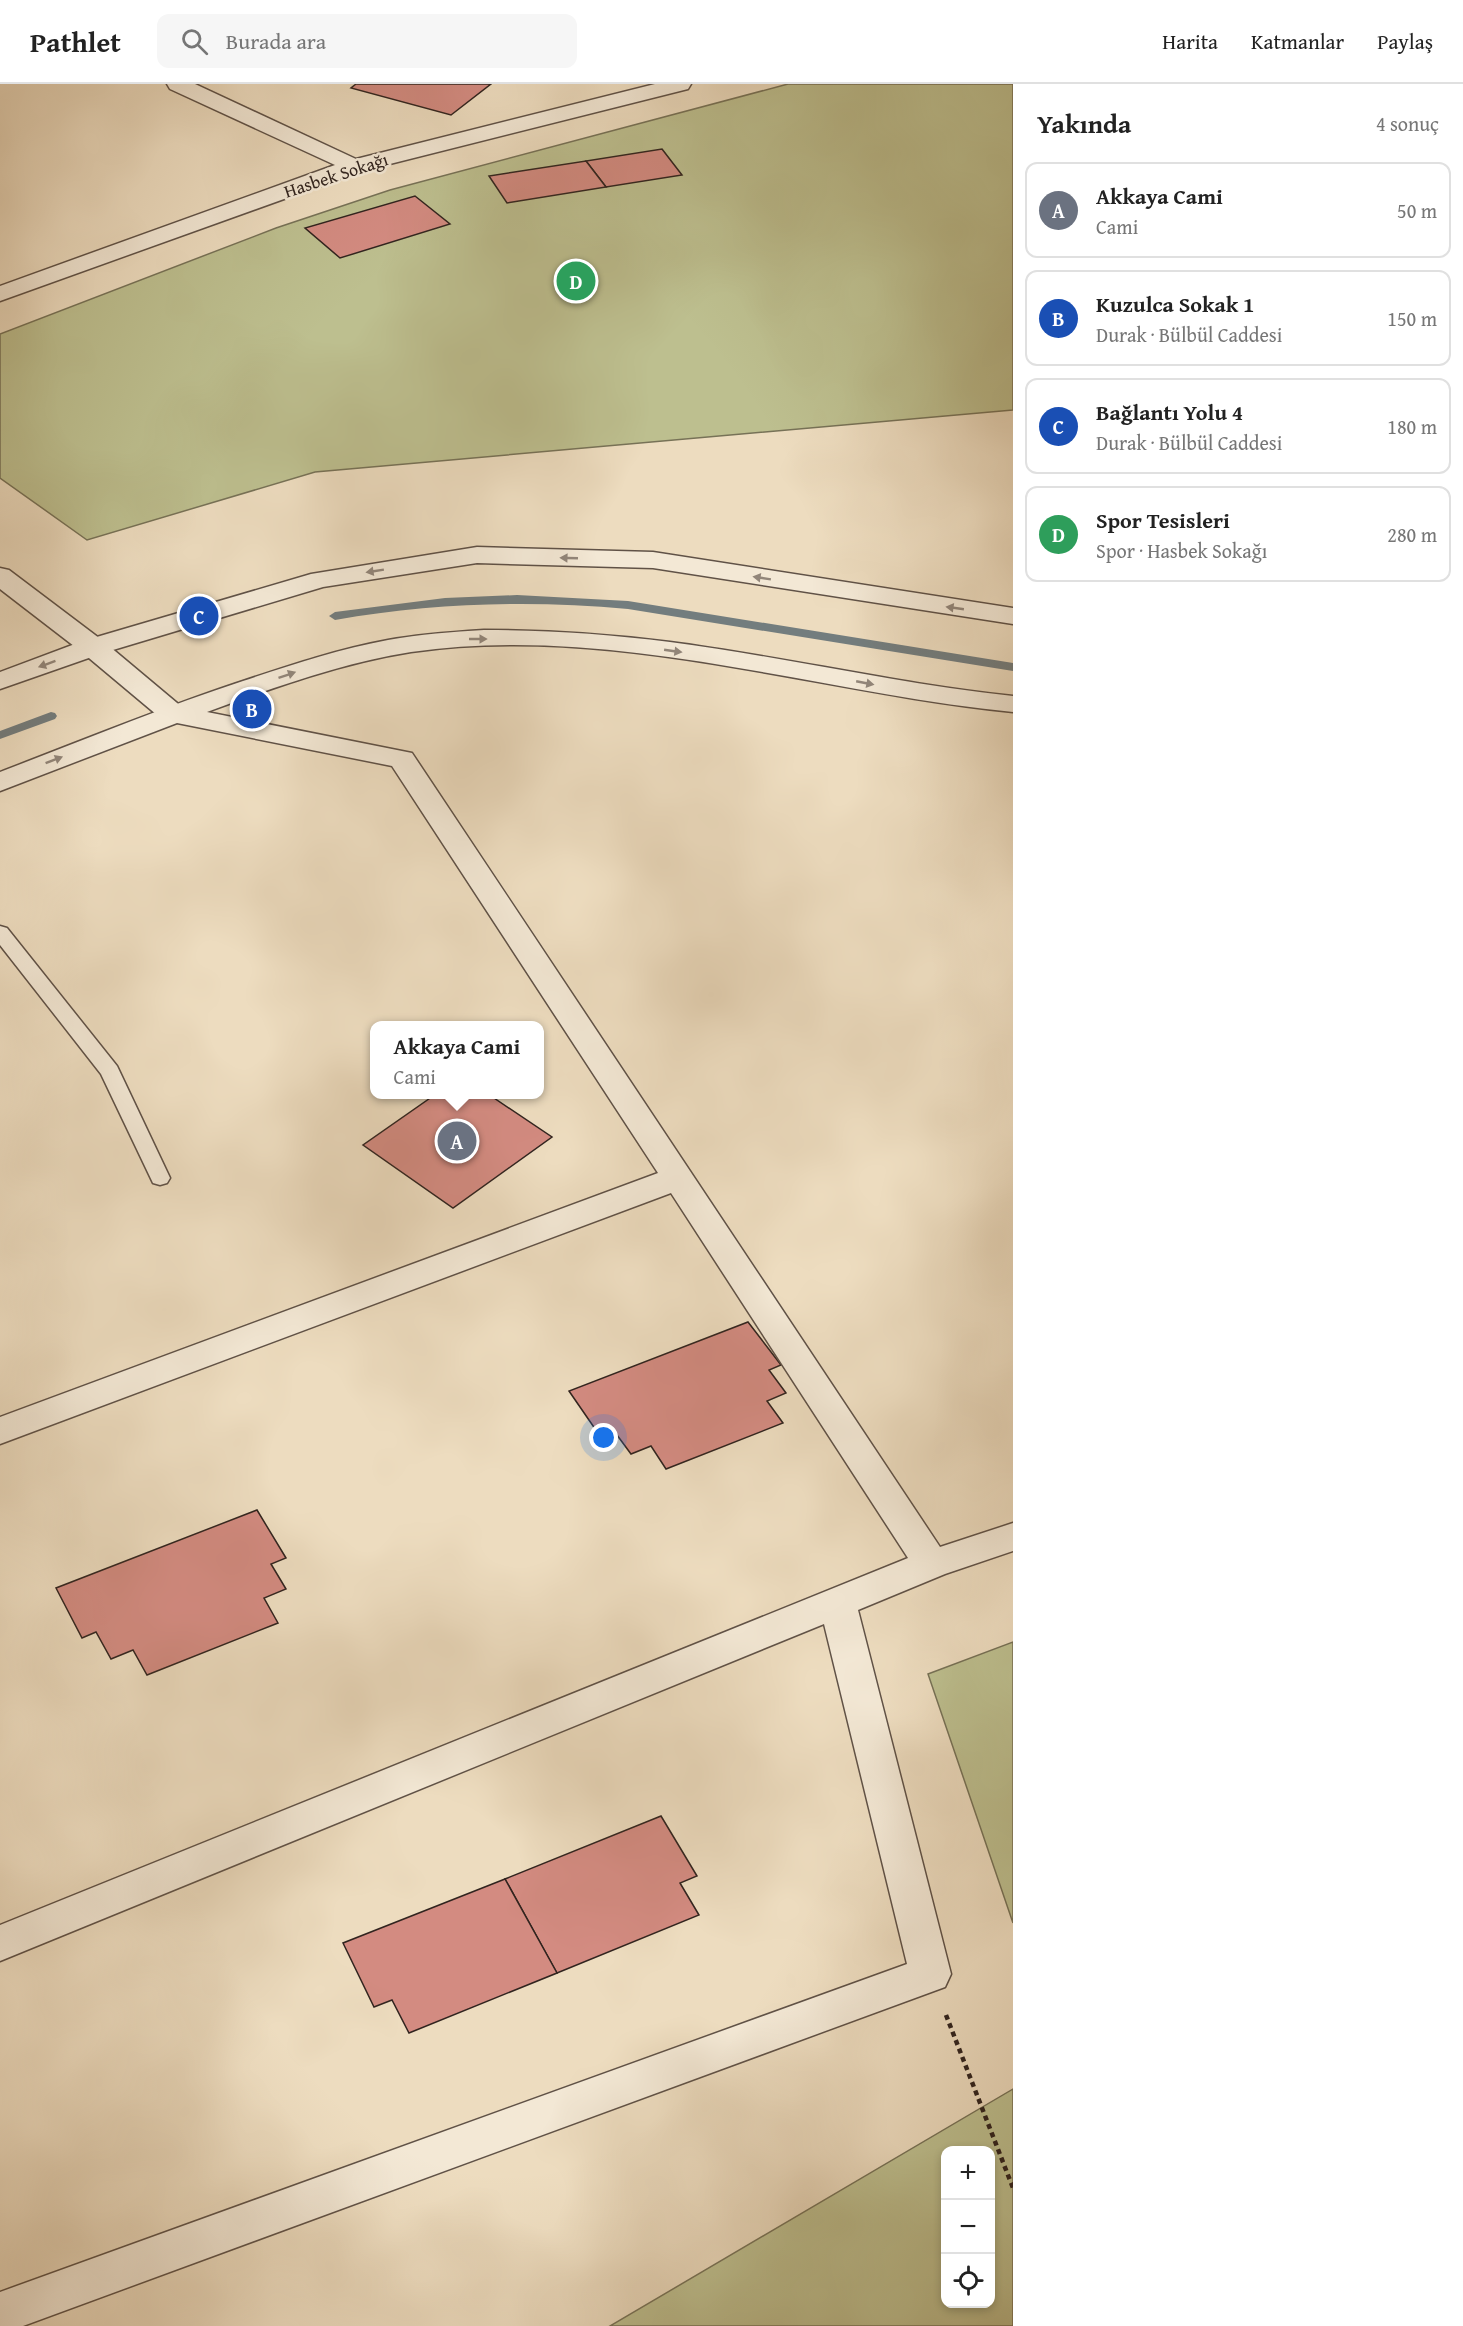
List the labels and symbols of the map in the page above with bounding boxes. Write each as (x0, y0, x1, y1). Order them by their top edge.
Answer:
street label: Hasbek Sokağı (280, 145, 392, 205)
pin: D (556, 258, 596, 304)
one-way arrow (559, 553, 578, 563)
one-way arrow (366, 567, 385, 576)
one-way arrow (753, 574, 772, 583)
pin: C (180, 594, 218, 638)
one-way arrow (945, 603, 964, 612)
one-way arrow (469, 634, 488, 644)
one-way arrow (663, 647, 682, 656)
one-way arrow (38, 660, 56, 669)
one-way arrow (279, 669, 297, 679)
one-way arrow (856, 679, 875, 688)
pin: B (232, 686, 272, 732)
one-way arrow (46, 755, 64, 765)
pin: A (438, 1118, 476, 1164)
your location (589, 1423, 618, 1452)

